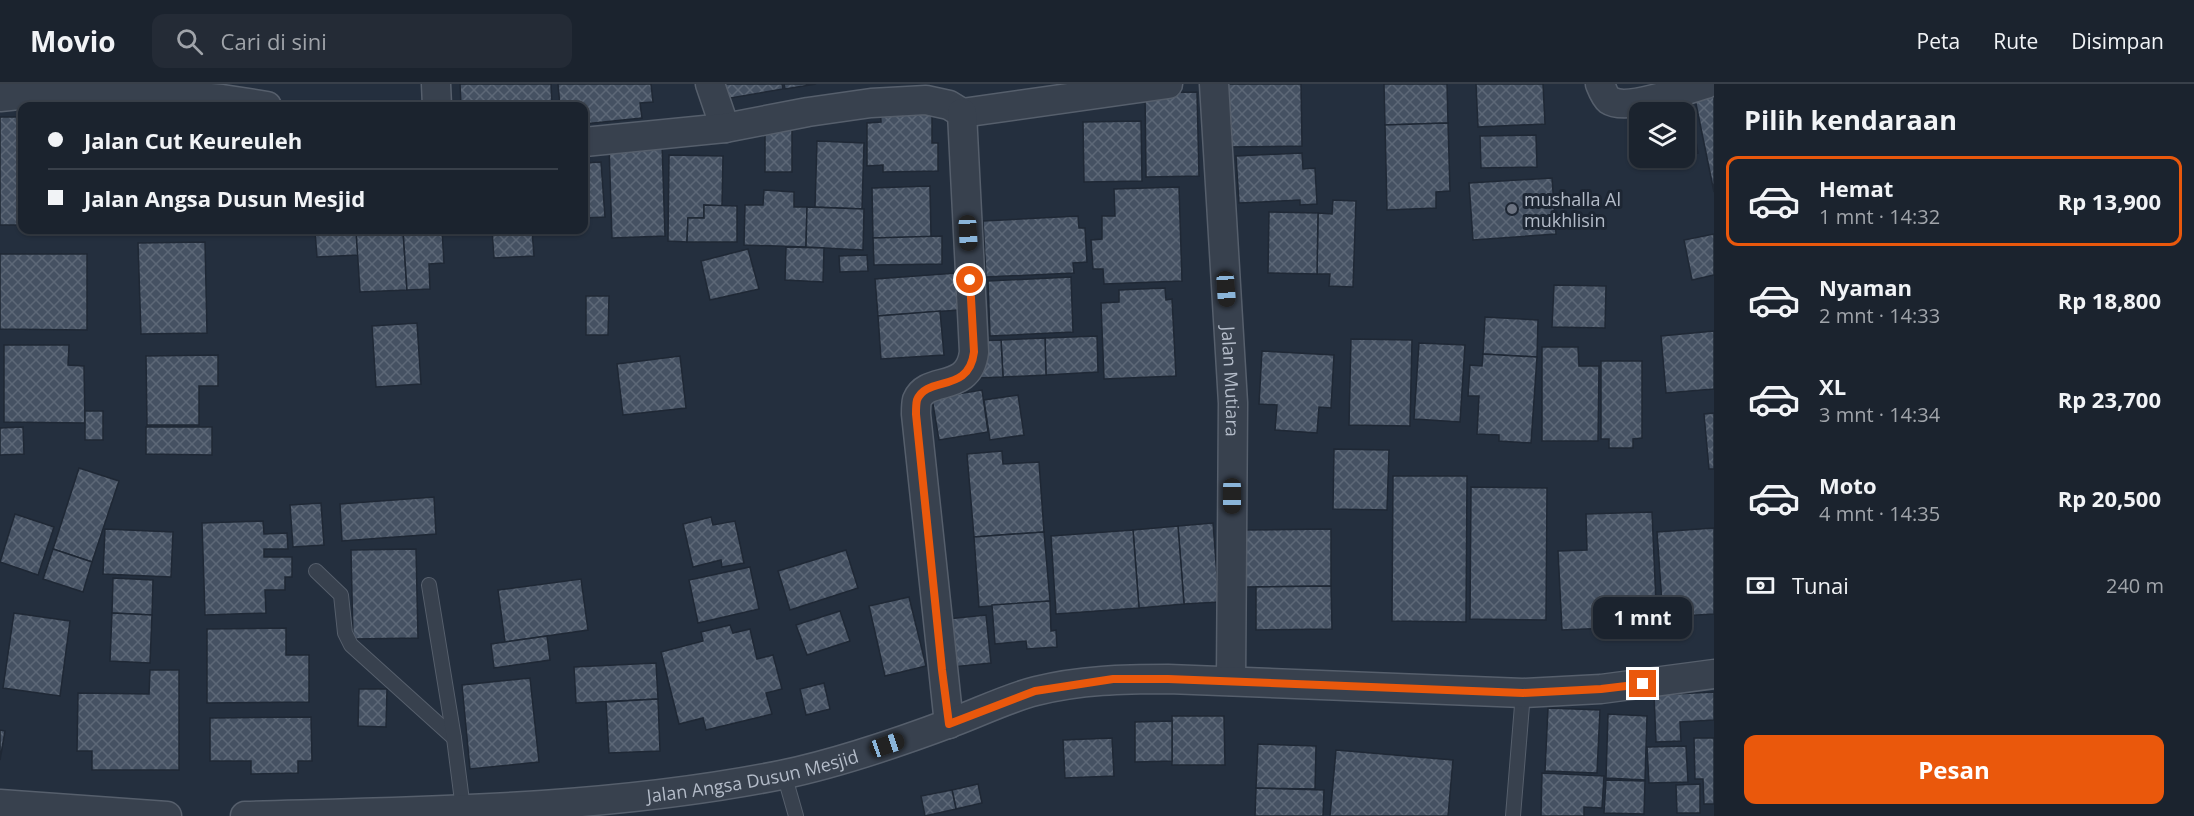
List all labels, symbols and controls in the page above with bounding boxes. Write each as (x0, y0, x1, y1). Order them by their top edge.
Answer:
search box (152, 14, 572, 68)
text: Movio (30, 22, 116, 60)
icon: search (173, 25, 206, 58)
text: Cari di sini (221, 26, 327, 56)
text: Peta (1917, 27, 1960, 55)
text: Rute (1993, 27, 2038, 55)
text: Disimpan (2071, 27, 2164, 55)
text: Pilih kendaraan (1744, 101, 1957, 138)
map controls (1629, 102, 1695, 168)
button: layers (1629, 102, 1695, 168)
text: Jalan Cut Keureuleh (84, 125, 302, 155)
text: Hemat (1819, 173, 1893, 203)
icon: car (1747, 174, 1801, 228)
text: Jalan Angsa Dusun Mesjid (84, 183, 365, 213)
text: Rp 13,900 (2058, 186, 2161, 216)
place label: mushalla Al mukhlisin (1524, 187, 1621, 232)
marker: mushalla Al mukhlisin (1505, 202, 1519, 216)
text: 1 mnt · 14:32 (1819, 203, 1940, 230)
car (958, 215, 978, 251)
route start (956, 266, 983, 293)
car (1216, 270, 1236, 308)
text: Nyaman (1819, 272, 1912, 302)
icon: car (1747, 273, 1801, 327)
text: Rp 18,800 (2058, 285, 2161, 315)
text: 2 mnt · 14:33 (1819, 302, 1940, 329)
street label: Jalan Mutiara (1216, 323, 1245, 437)
text: XL (1819, 371, 1846, 401)
icon: car (1747, 372, 1801, 426)
text: Rp 23,700 (2058, 384, 2161, 414)
text: 3 mnt · 14:34 (1819, 401, 1940, 428)
text: Moto (1819, 470, 1877, 500)
icon: car (1747, 471, 1801, 525)
car (1223, 478, 1241, 514)
text: Rp 20,500 (2058, 483, 2161, 513)
text: 4 mnt · 14:35 (1819, 500, 1940, 527)
icon: cash (1744, 569, 1777, 602)
text: Tunai (1792, 570, 1849, 600)
text: 240 m (2106, 572, 2164, 599)
callout: 1 mnt (1594, 597, 1692, 639)
text: 1 mnt (1613, 604, 1672, 631)
route end (1629, 670, 1656, 697)
car (867, 731, 907, 759)
button: Pesan (1744, 735, 2164, 804)
street label: Jalan Angsa Dusun Mesjid (643, 744, 861, 808)

